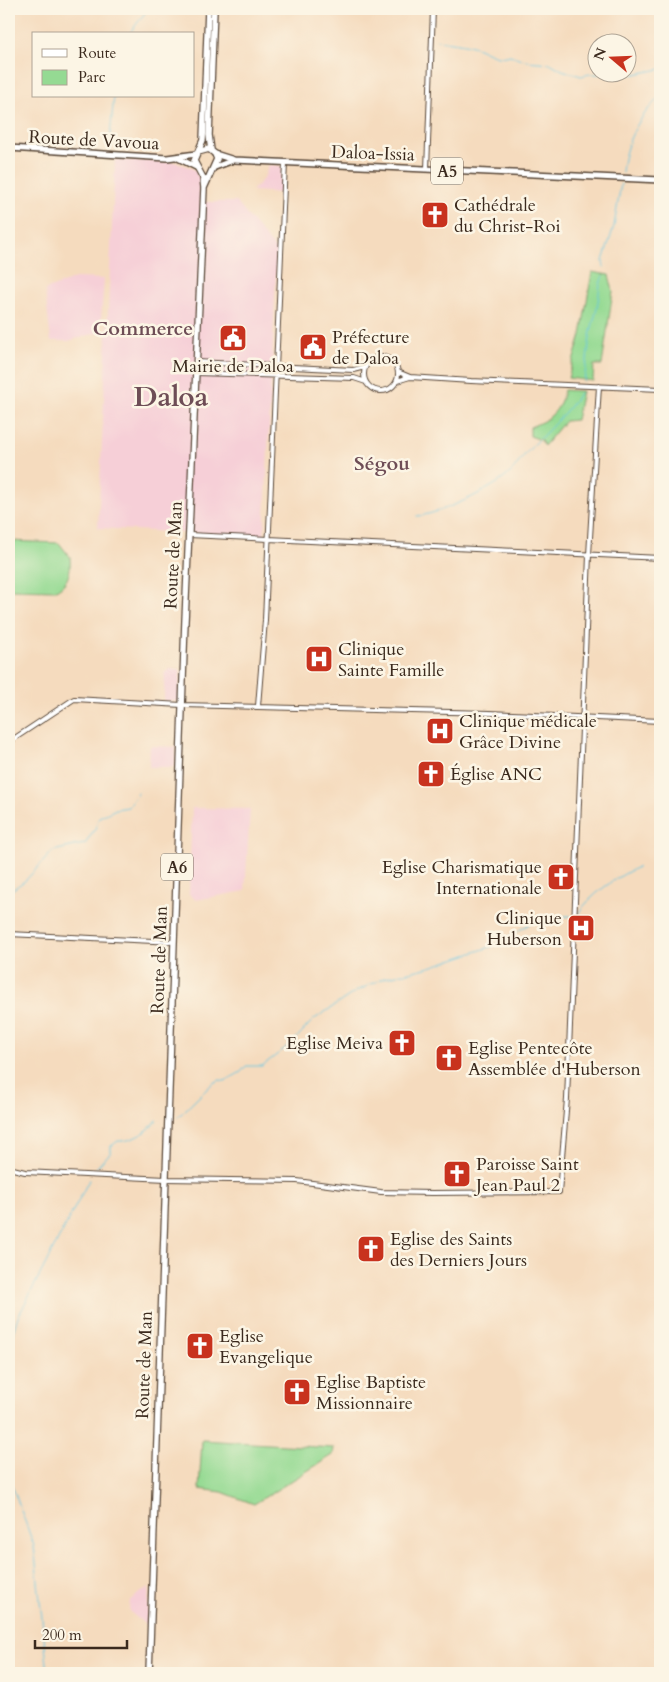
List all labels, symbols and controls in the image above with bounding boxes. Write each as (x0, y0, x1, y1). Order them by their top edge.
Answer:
legend (32, 32, 195, 98)
north arrow (586, 32, 636, 82)
text: Route (78, 43, 116, 63)
text: N (589, 45, 611, 63)
text: Parc (78, 67, 106, 87)
street label: Route de Vavoua (28, 125, 160, 156)
street label: Daloa-Issia (331, 140, 415, 167)
road number: A5 (431, 158, 463, 185)
place label: Cathédrale du Christ-Roi (454, 193, 561, 239)
church icon: Cathédrale du Christ-Roi (420, 200, 450, 230)
district label: Commerce (93, 315, 193, 342)
public building icon: Mairie de Daloa (218, 323, 248, 353)
place label: Préfecture de Daloa (332, 325, 410, 371)
public building icon: Préfecture de Daloa (298, 332, 328, 362)
place label: Mairie de Daloa (172, 354, 294, 379)
district label: Daloa (133, 378, 209, 416)
district label: Ségou (354, 450, 410, 477)
street label: Route de Man (158, 500, 189, 610)
place label: Clinique Sainte Famille (338, 637, 444, 683)
hospital icon: Clinique Sainte Famille (304, 644, 334, 674)
place label: Clinique médicale Grâce Divine (459, 709, 597, 755)
hospital icon: Clinique médicale Grâce Divine (425, 716, 455, 746)
church icon: Église ANC (416, 759, 446, 789)
place label: Église ANC (450, 762, 542, 787)
road number: A6 (161, 854, 193, 880)
place label: Eglise Charismatique Internationale (382, 855, 542, 901)
church icon: Eglise Charismatique Internationale (546, 862, 576, 892)
street label: Route de Man (145, 905, 174, 1015)
place label: Clinique Huberson (487, 906, 563, 952)
hospital icon: Clinique Huberson (566, 913, 596, 943)
church icon: Eglise Meiva (387, 1028, 417, 1058)
place label: Eglise Meiva (286, 1031, 383, 1056)
place label: Eglise Pentecôte Assemblée d'Huberson (468, 1036, 641, 1082)
church icon: Eglise Pentecôte Assemblée d'Huberson (434, 1043, 464, 1073)
place label: Paroisse Saint Jean Paul 2 (473, 1152, 579, 1198)
church icon: Paroisse Saint Jean Paul 2 (442, 1159, 472, 1189)
place label: Eglise des Saints des Derniers Jours (390, 1227, 527, 1273)
church icon: Eglise des Saints des Derniers Jours (356, 1234, 386, 1264)
street label: Route de Man (130, 1310, 159, 1420)
place label: Eglise Evangelique (219, 1324, 313, 1370)
church icon: Eglise Evangelique (185, 1331, 215, 1361)
place label: Eglise Baptiste Missionnaire (316, 1370, 426, 1416)
church icon: Eglise Baptiste Missionnaire (282, 1377, 312, 1407)
scale bar (35, 1617, 128, 1649)
text: 200 m (42, 1625, 82, 1645)

